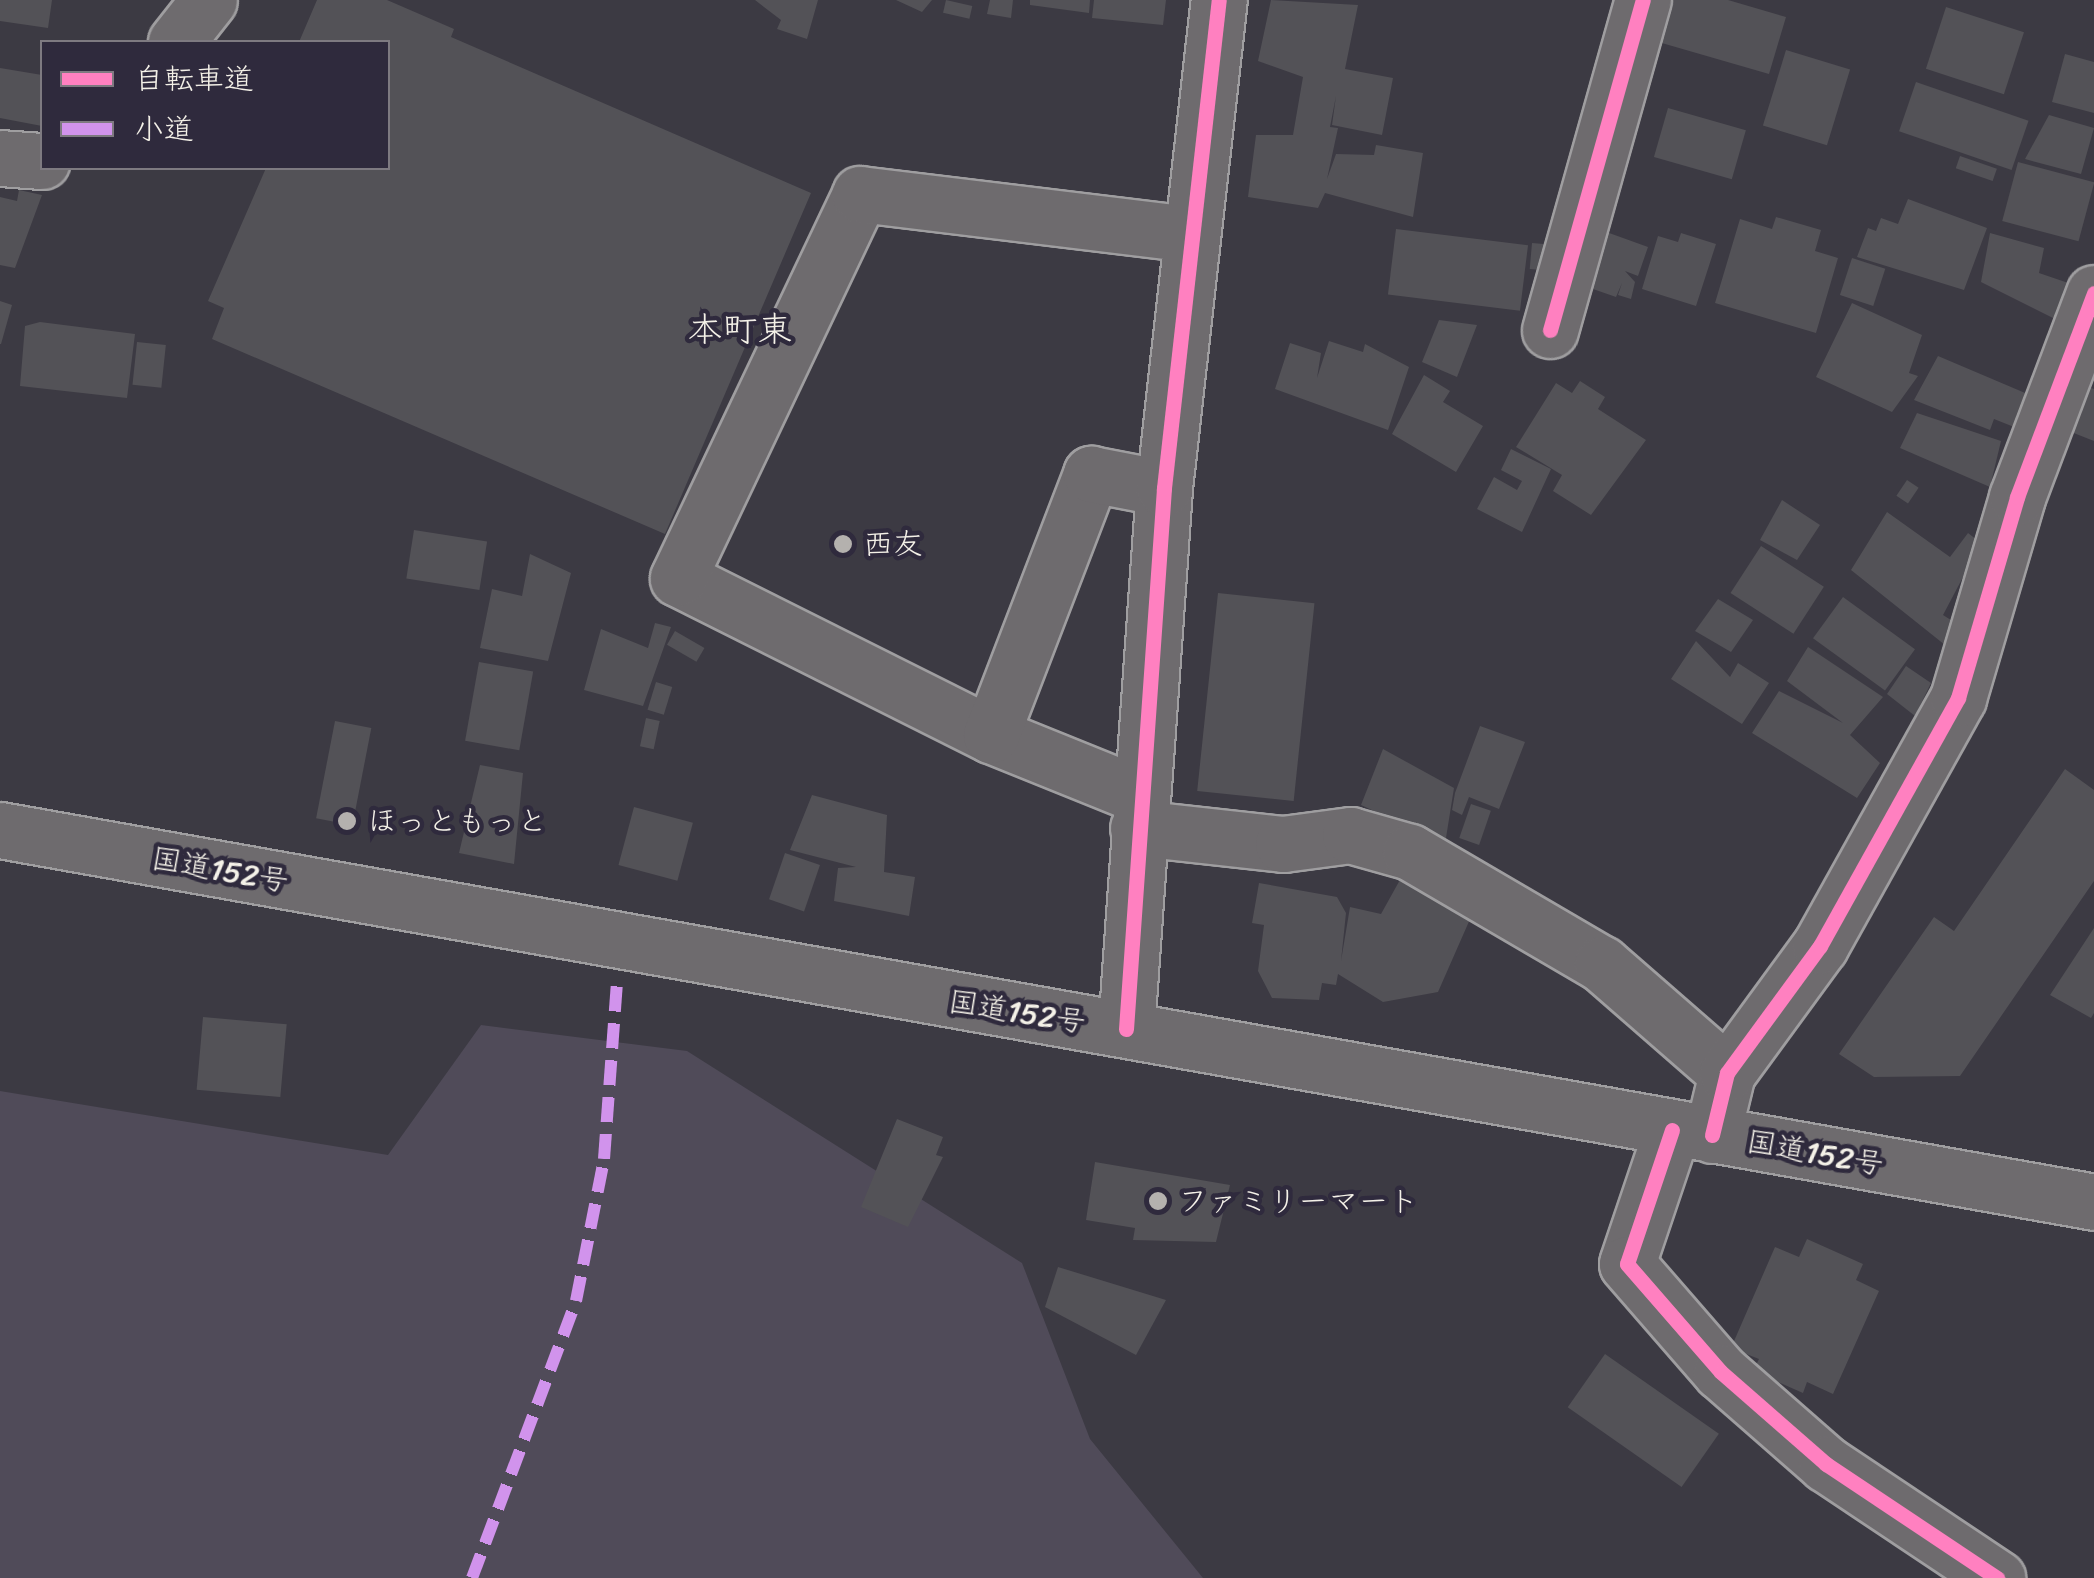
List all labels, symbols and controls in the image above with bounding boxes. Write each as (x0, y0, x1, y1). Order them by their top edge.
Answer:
legend (40, 40, 390, 170)
text: 自転車道 (134, 52, 254, 106)
text: 小道 (134, 102, 194, 156)
district label: 本町東 (688, 308, 792, 350)
place label: 西友 (863, 526, 923, 562)
marker: 西友 (832, 533, 854, 555)
place label: ほっともっと (367, 803, 547, 839)
marker: ほっともっと (336, 810, 358, 832)
street label: 国道152号 (149, 840, 291, 900)
street label: 国道152号 (946, 983, 1088, 1041)
street label: 国道152号 (1744, 1123, 1886, 1183)
place label: ファミリーマート (1178, 1183, 1418, 1219)
marker: ファミリーマート (1147, 1190, 1169, 1212)

